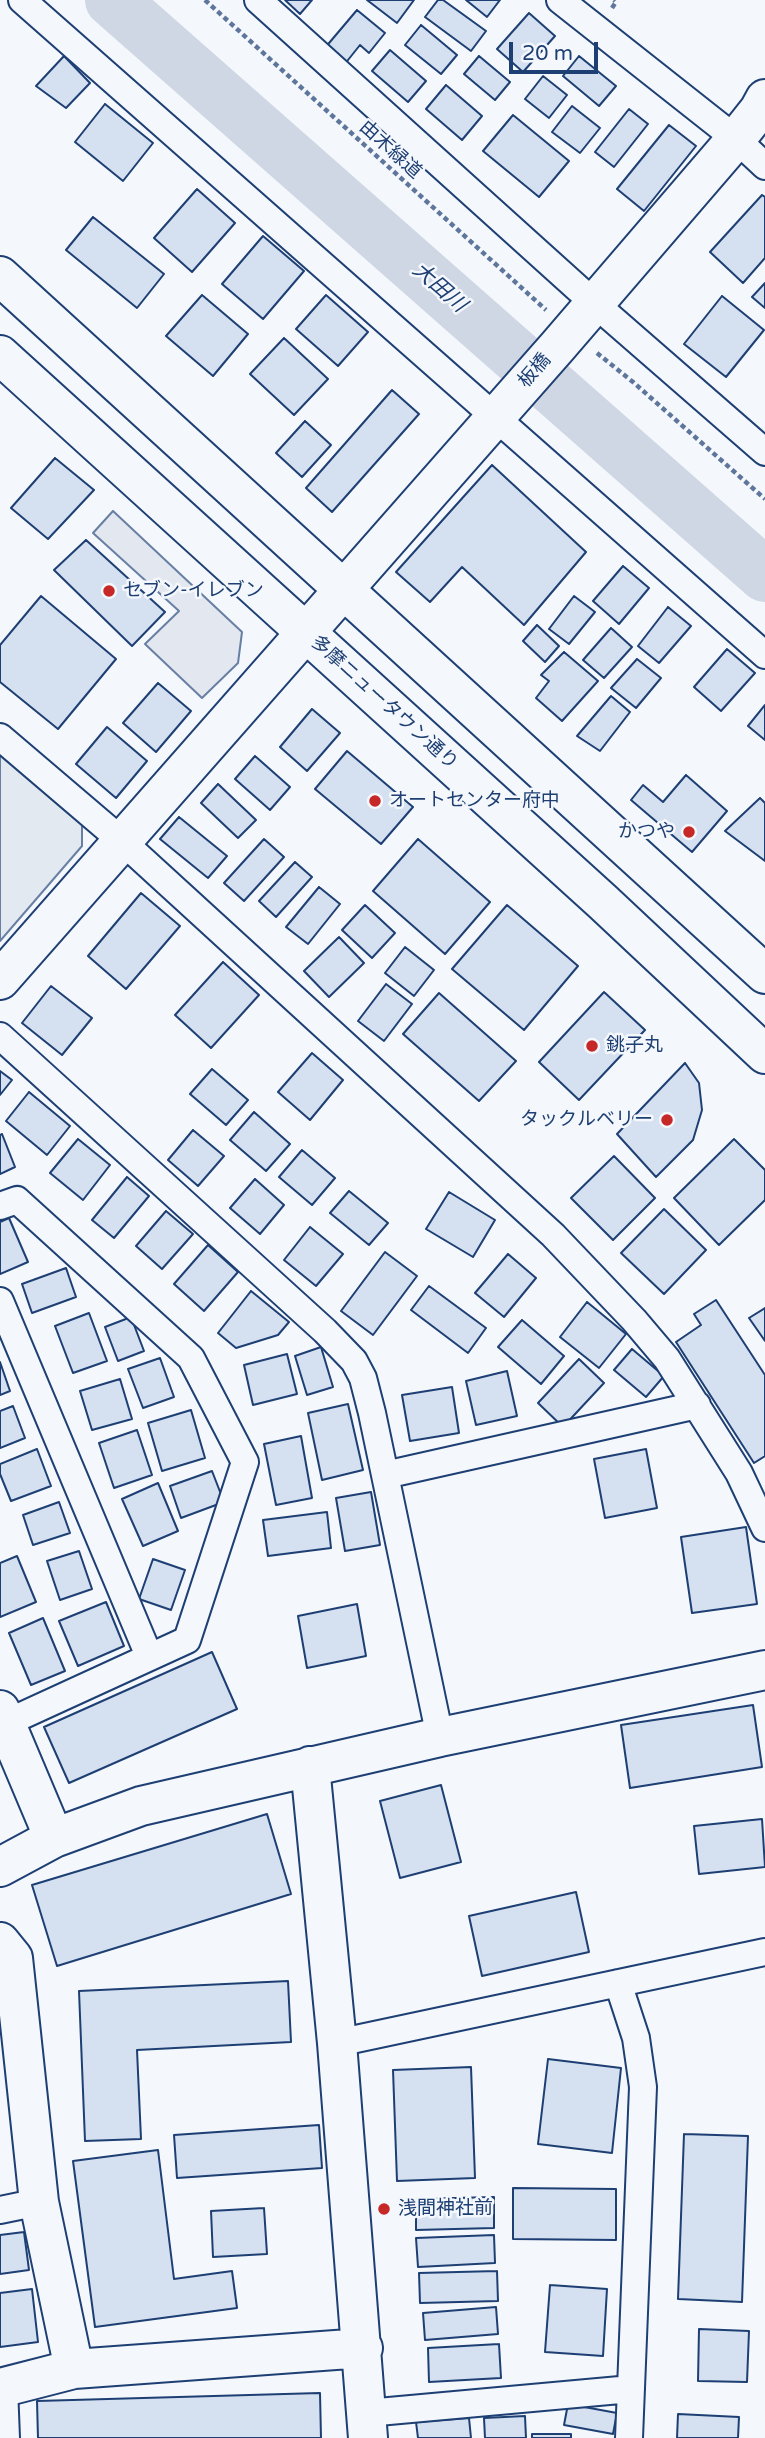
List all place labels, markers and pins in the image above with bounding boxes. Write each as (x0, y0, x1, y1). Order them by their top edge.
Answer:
place label: セブン-イレブン (123, 580, 264, 602)
marker: セブン-イレブン (101, 583, 117, 599)
place label: オートセンター府中 (389, 790, 560, 812)
marker: オートセンター府中 (367, 793, 383, 809)
place label: かつや (618, 821, 675, 843)
marker: かつや (681, 824, 697, 840)
place label: 銚子丸 (606, 1035, 663, 1057)
marker: 銚子丸 (584, 1038, 600, 1054)
place label: タックルベリー (520, 1109, 653, 1131)
marker: タックルベリー (659, 1112, 675, 1128)
place label: 浅間神社前 (398, 2198, 493, 2220)
marker: 浅間神社前 (376, 2201, 392, 2217)

